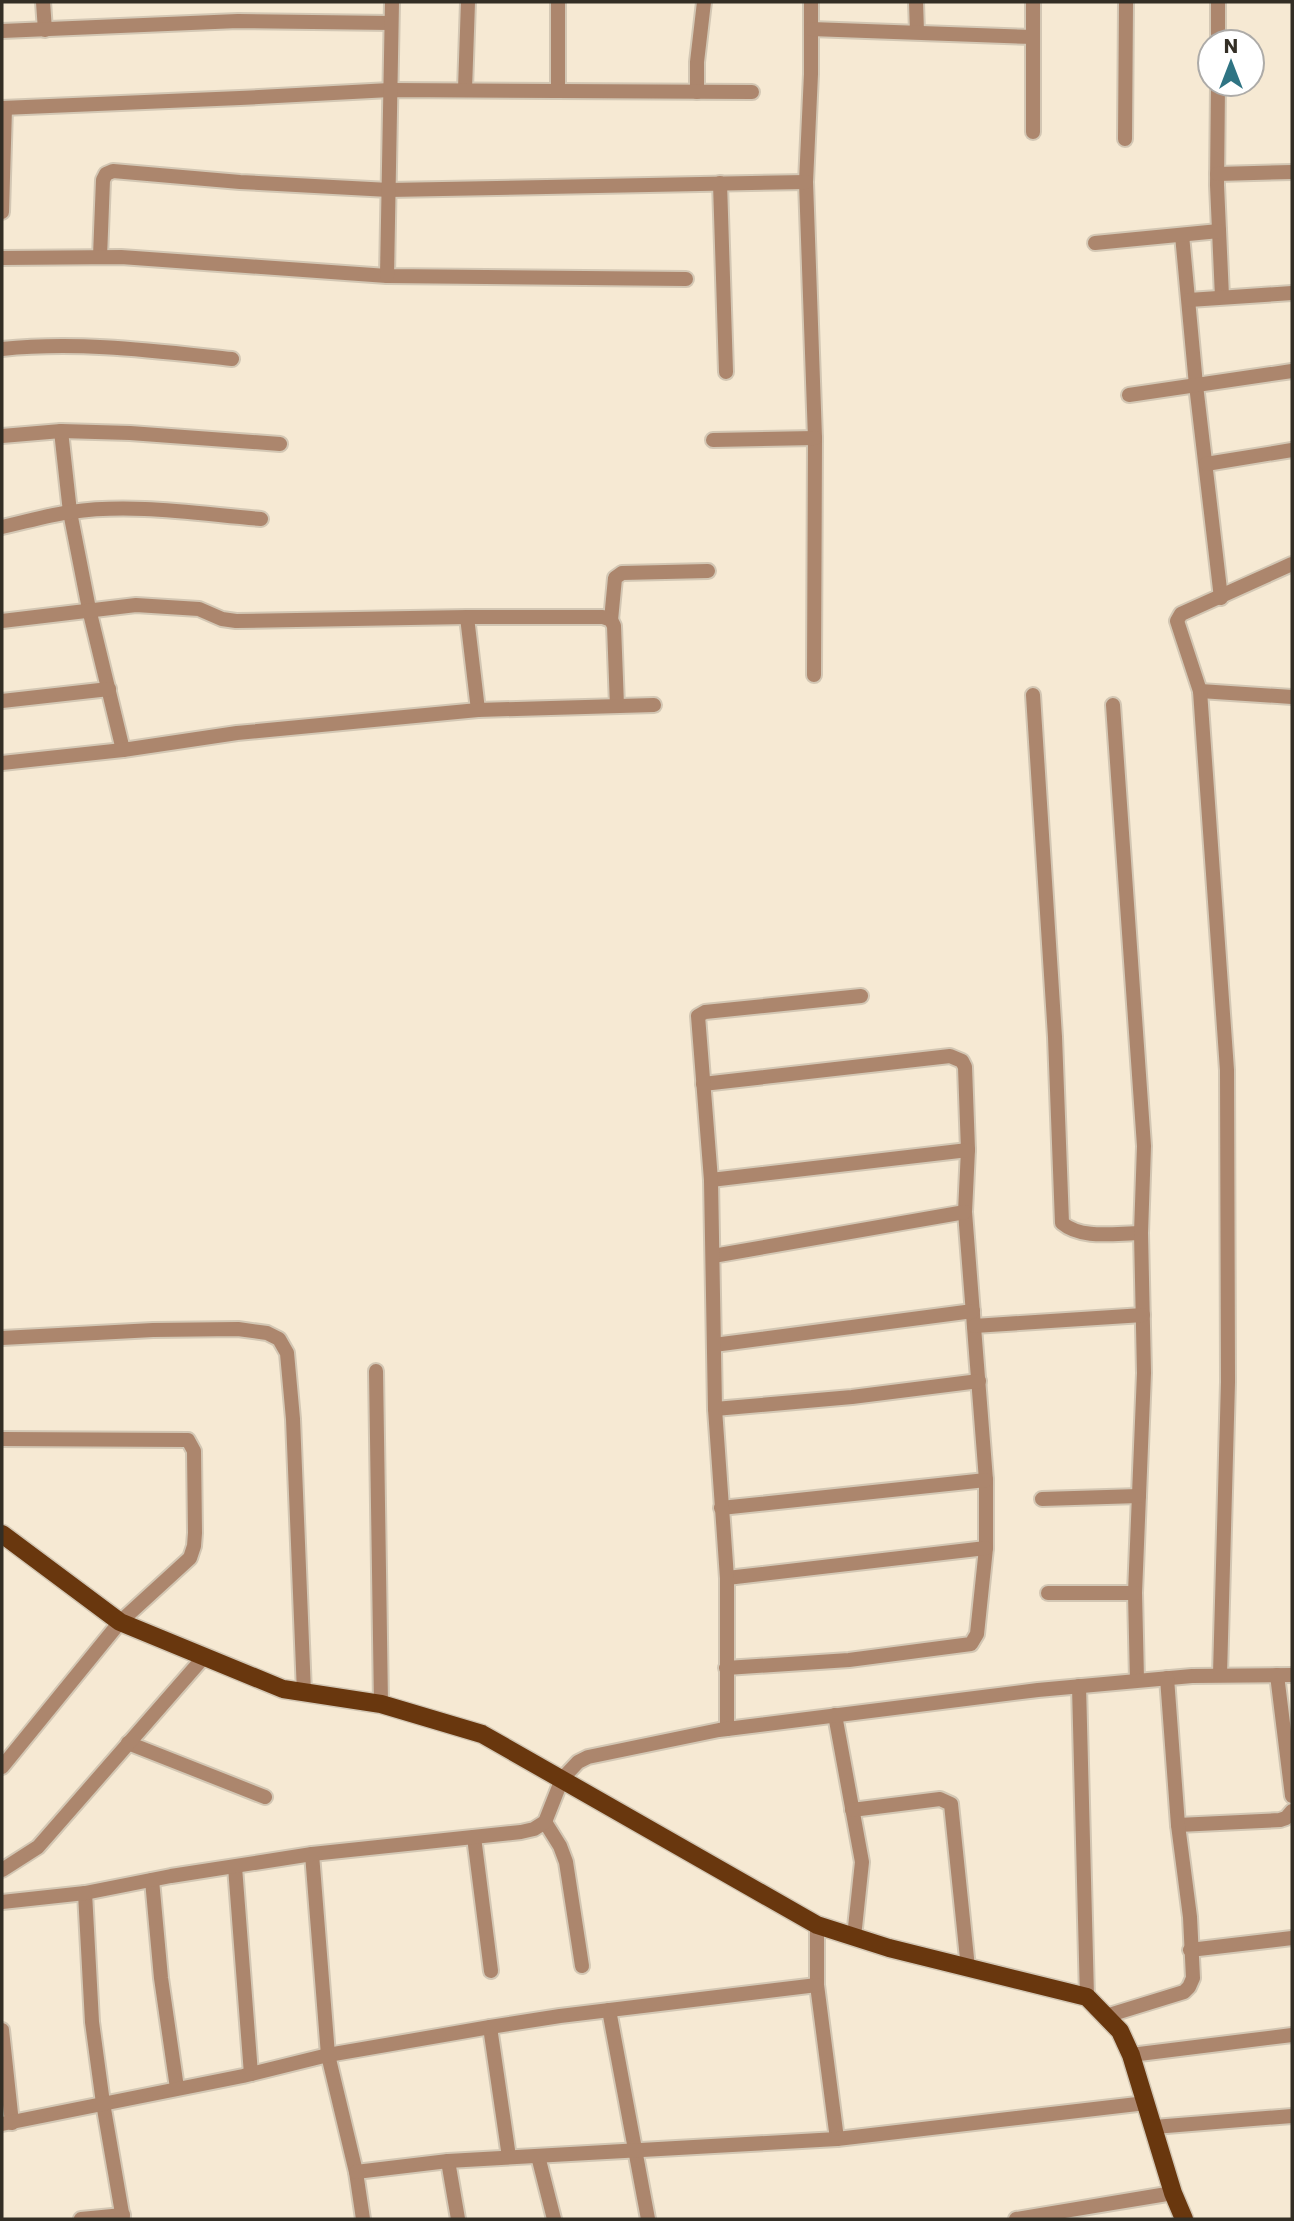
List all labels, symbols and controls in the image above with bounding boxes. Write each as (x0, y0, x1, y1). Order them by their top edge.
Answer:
north arrow (1196, 28, 1266, 98)
text: N (1224, 33, 1238, 60)

